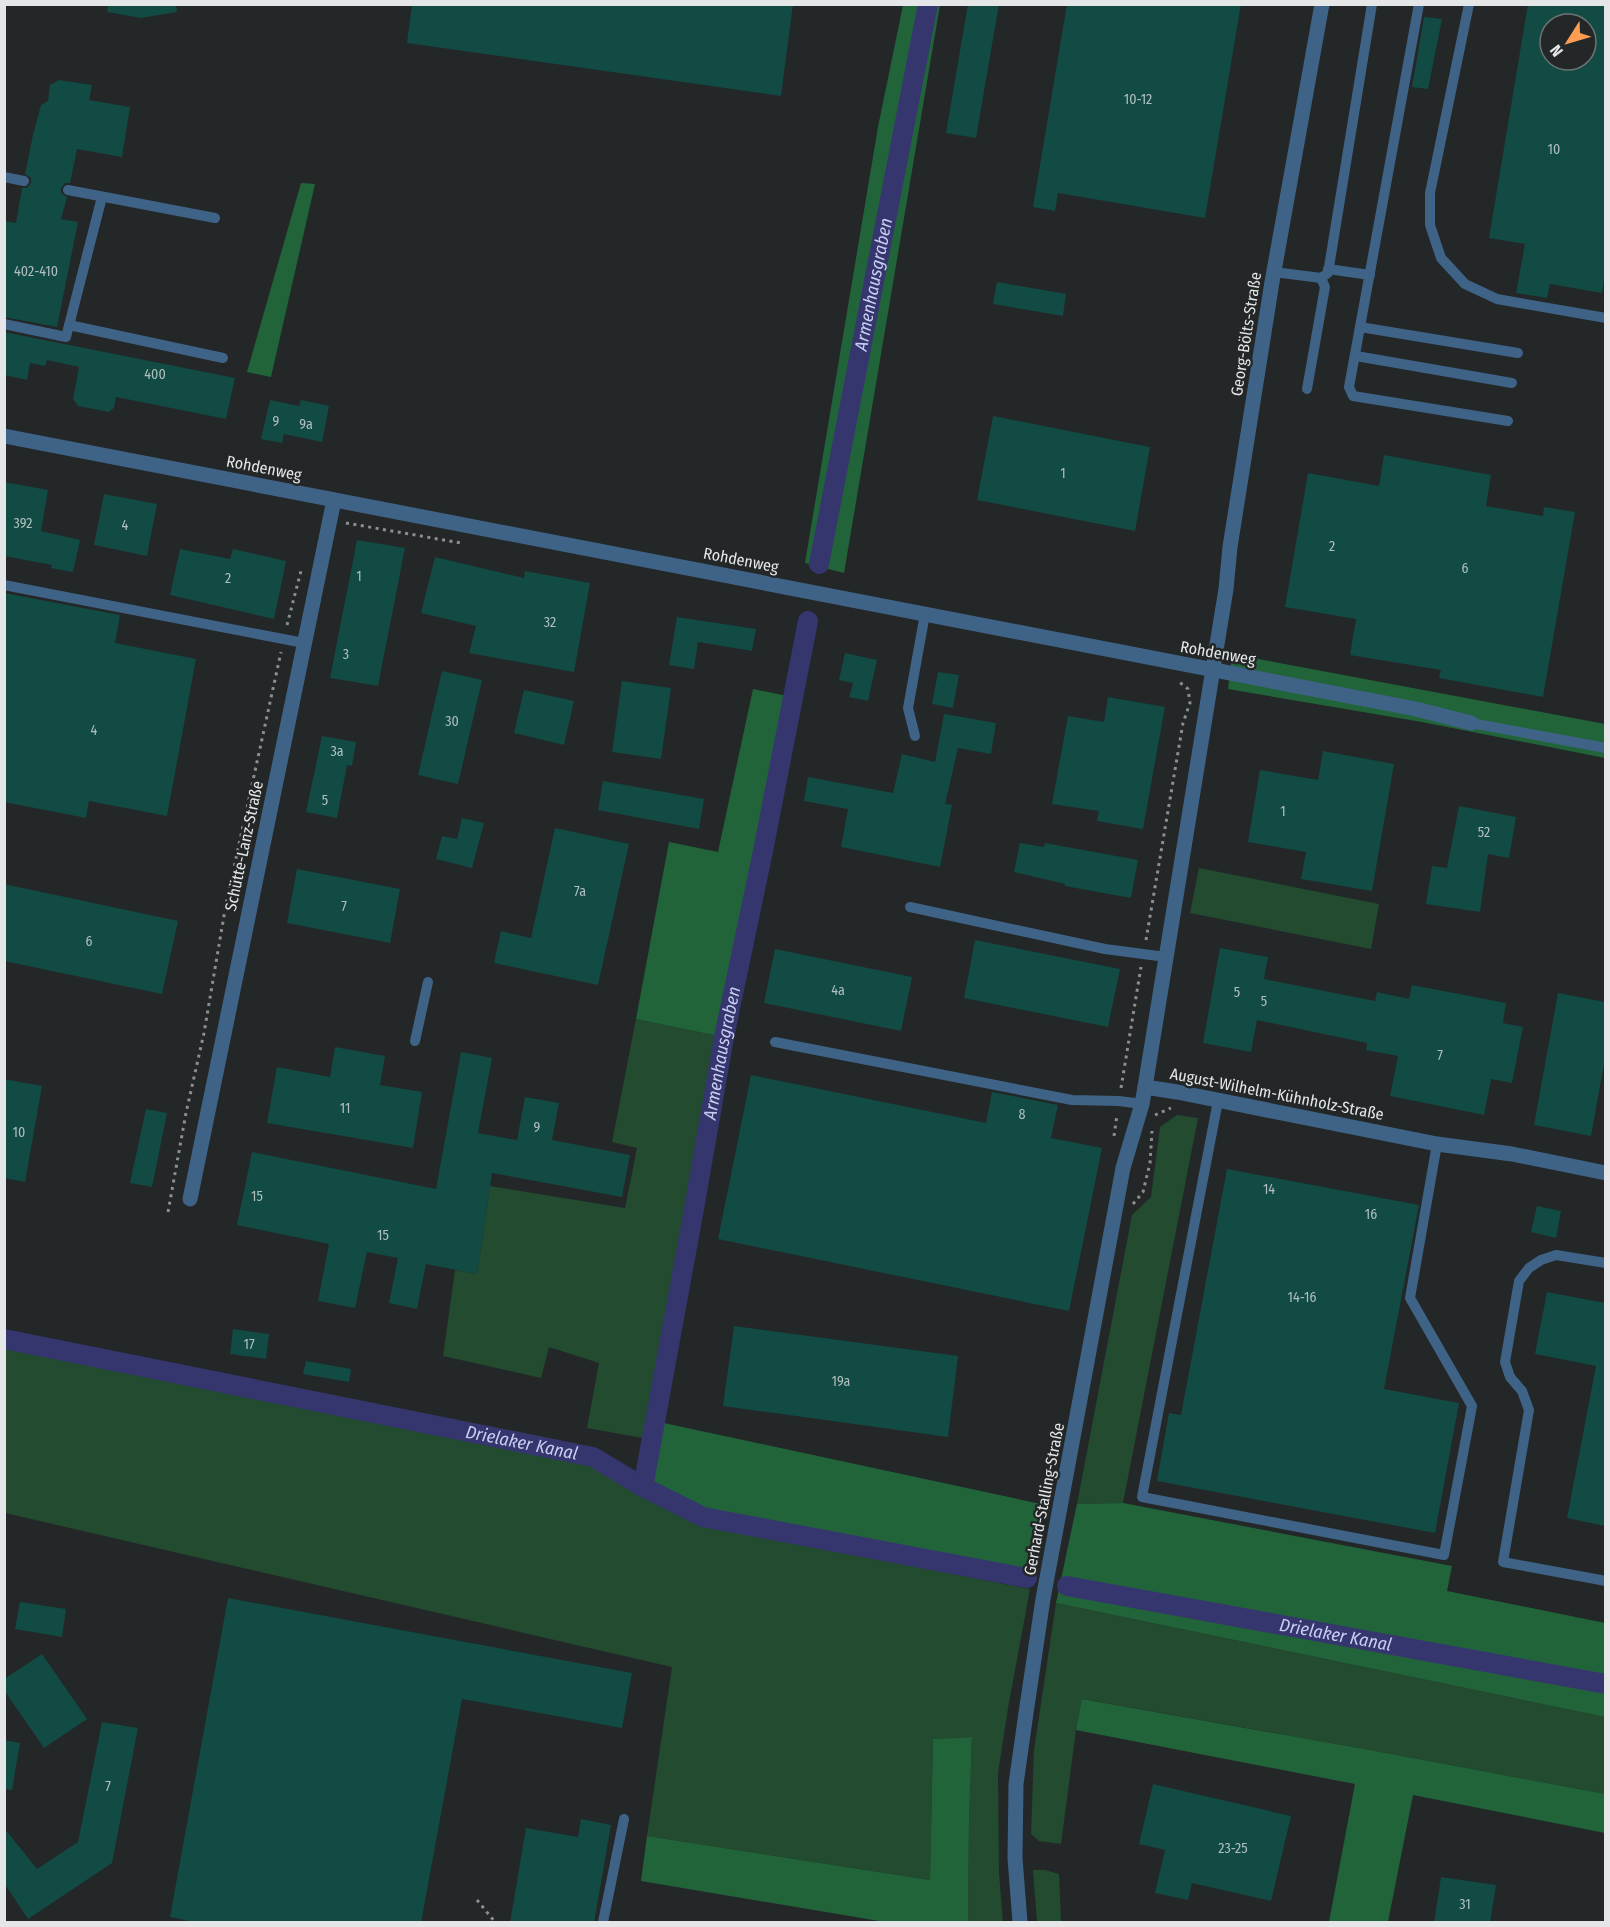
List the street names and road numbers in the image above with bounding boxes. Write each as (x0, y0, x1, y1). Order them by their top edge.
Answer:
street label: Georg-Bölts-Straße (1227, 271, 1265, 397)
street label: Rohdenweg (225, 451, 304, 485)
street label: Rohdenweg (702, 543, 781, 577)
street label: Rohdenweg (1179, 637, 1258, 669)
street label: Schütte-Lanz-Straße (221, 779, 267, 913)
street label: August-Wilhelm-Kühnholz-Straße (1169, 1064, 1386, 1124)
street label: Gerhard-Stalling-Straße (1020, 1421, 1068, 1577)

